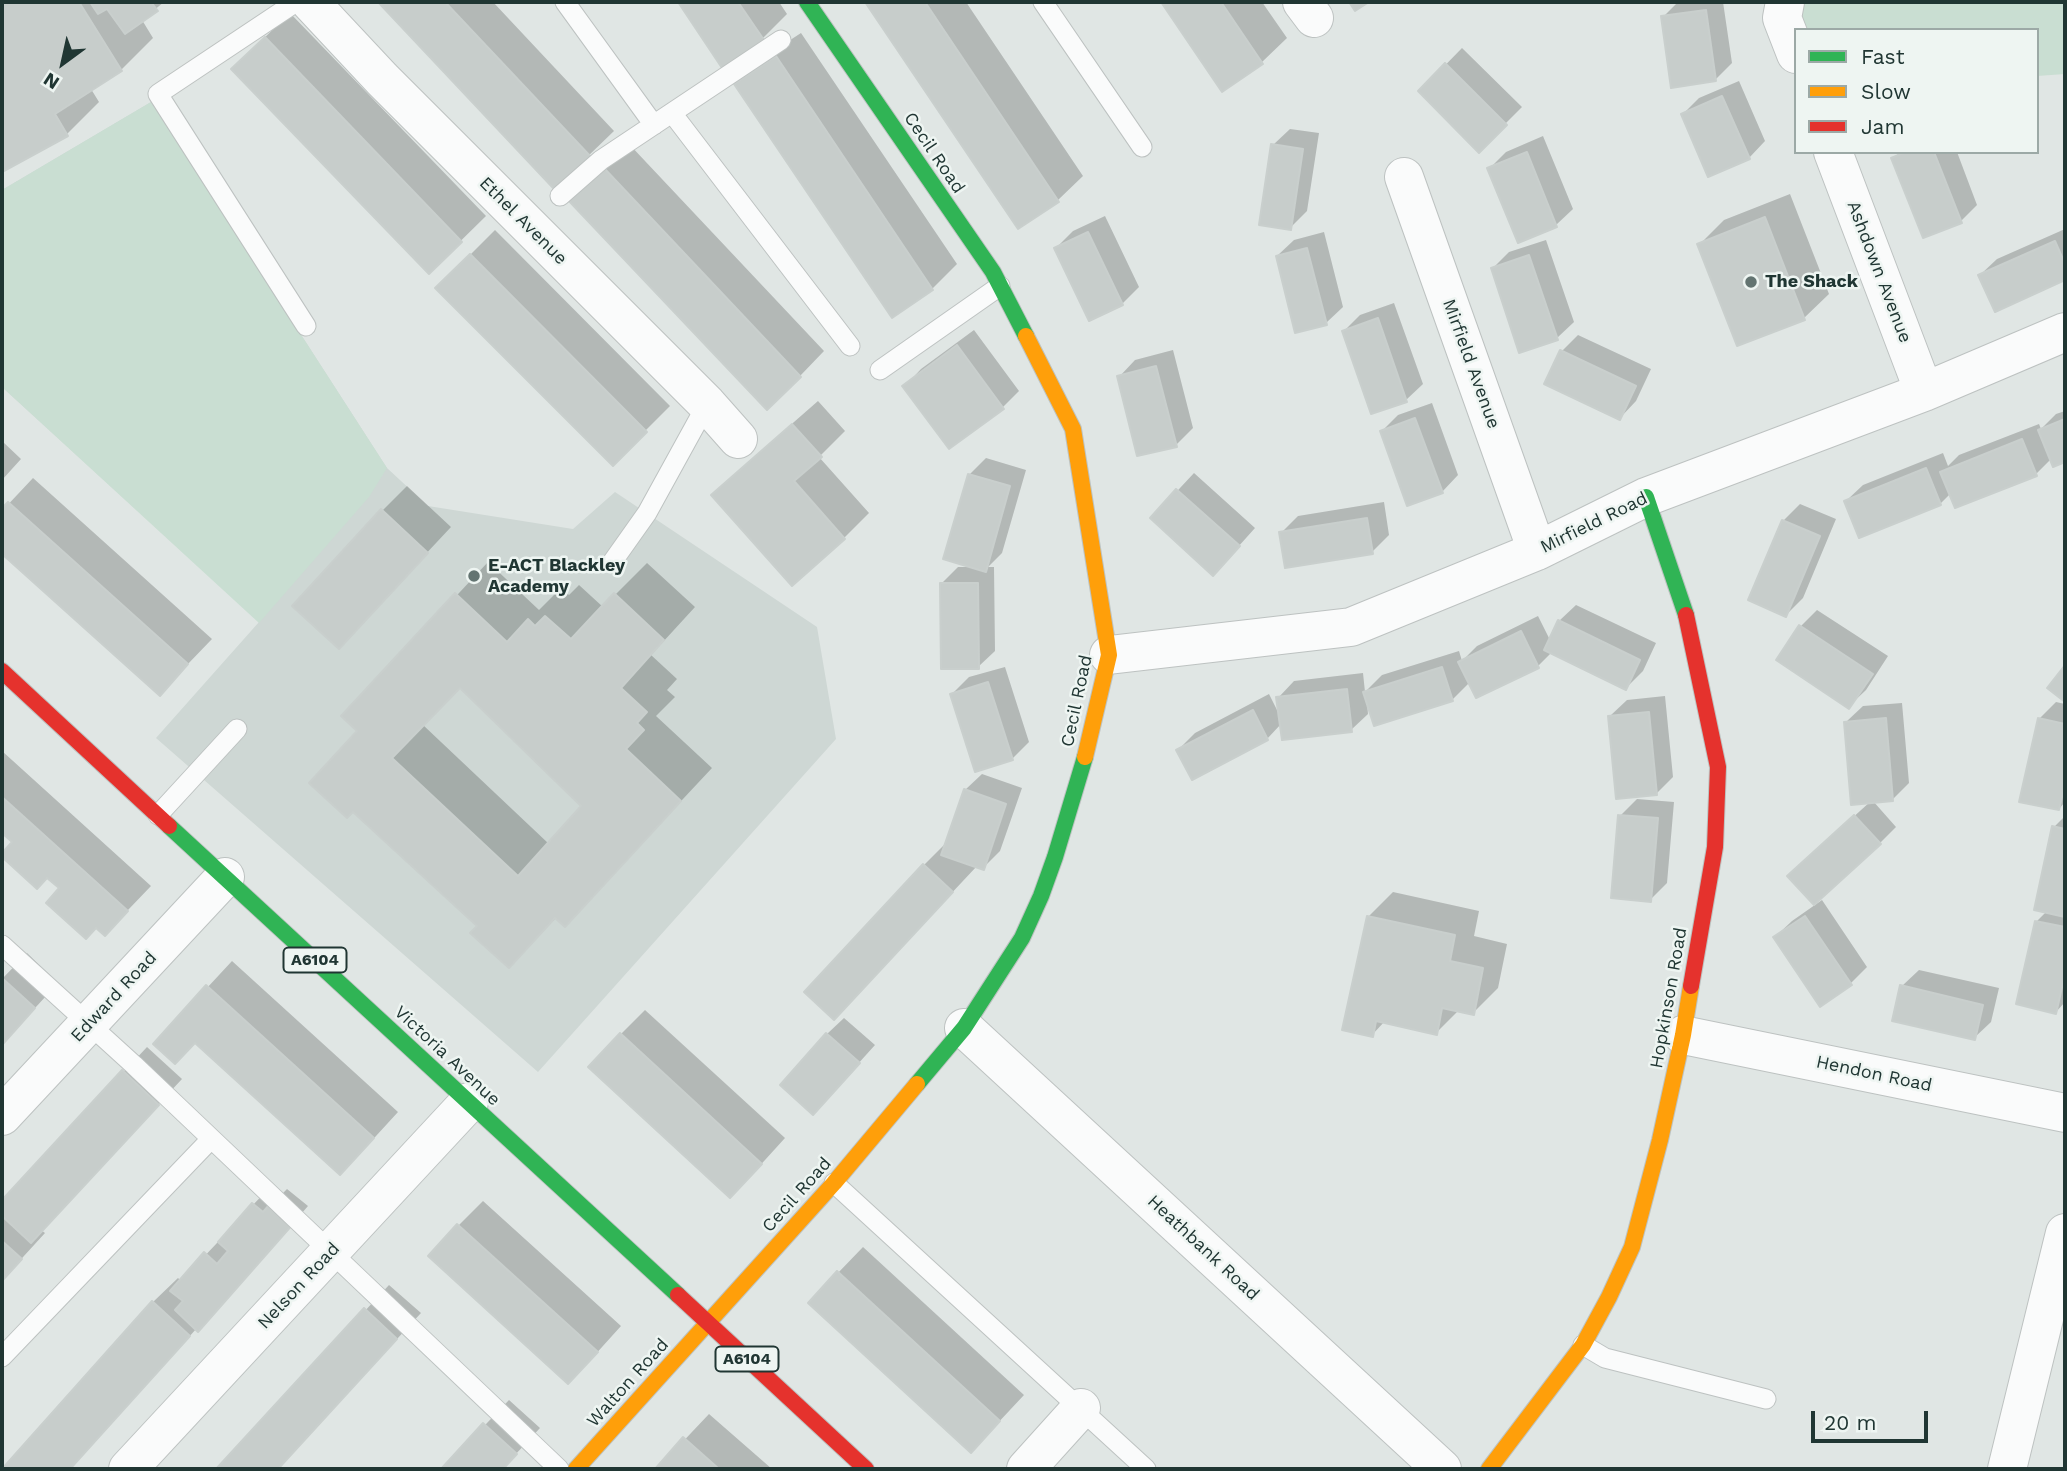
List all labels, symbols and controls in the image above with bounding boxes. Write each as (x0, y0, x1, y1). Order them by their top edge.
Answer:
north arrow (28, 28, 98, 98)
legend (1794, 28, 2039, 154)
text: Fast (1861, 44, 1905, 69)
text: N (39, 68, 63, 95)
text: Slow (1861, 79, 1911, 104)
street label: Cecil Road (899, 108, 969, 198)
text: Jam (1861, 114, 1904, 139)
street label: Ethel Avenue (475, 173, 571, 269)
street label: Ashdown Avenue (1842, 198, 1916, 346)
place label: The Shack (1765, 271, 1858, 293)
marker: The Shack (1743, 274, 1759, 290)
street label: Mirfield Avenue (1438, 296, 1504, 432)
street label: Mirfield Road (1537, 488, 1651, 558)
place label: E-ACT Blackley Academy (488, 555, 625, 598)
marker: E-ACT Blackley Academy (466, 568, 482, 584)
street label: Cecil Road (1057, 653, 1097, 749)
street label: Hopkinson Road (1646, 926, 1692, 1070)
street label: Edward Road (67, 947, 161, 1047)
road number: A6104 (284, 948, 346, 972)
street label: Victoria Avenue (390, 1001, 504, 1111)
street label: Hendon Road (1814, 1051, 1934, 1097)
street label: Cecil Road (758, 1153, 836, 1237)
street label: Heathbank Road (1143, 1191, 1263, 1305)
street label: Nelson Road (253, 1238, 345, 1334)
street label: Walton Road (583, 1334, 673, 1432)
road number: A6104 (716, 1346, 778, 1372)
scale bar (1815, 1398, 1932, 1442)
text: 20 m (1824, 1410, 1876, 1435)

